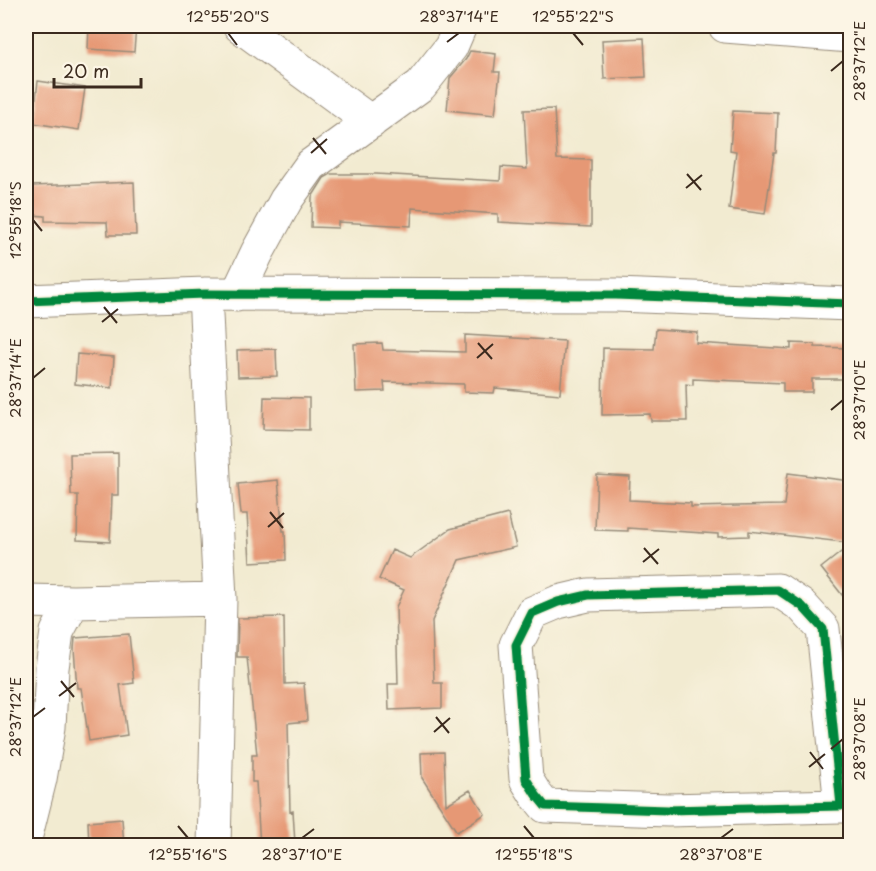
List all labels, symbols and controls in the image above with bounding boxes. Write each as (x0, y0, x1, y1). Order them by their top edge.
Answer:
text: 12°55'20"S (187, 4, 269, 27)
text: 28°37'14"E (419, 4, 499, 27)
text: 12°55'22"S (532, 4, 614, 27)
text: 28°37'12"E (847, 21, 870, 101)
scale bar (54, 51, 141, 89)
text: 20 m (63, 57, 109, 84)
text: 12°55'18"S (3, 181, 26, 259)
text: 28°37'14"E (3, 338, 26, 418)
text: 28°37'10"E (847, 360, 870, 440)
text: 28°37'12"E (3, 677, 26, 757)
text: 28°37'08"E (847, 697, 870, 781)
text: 12°55'16"S (149, 842, 227, 865)
text: 28°37'10"E (262, 842, 342, 865)
text: 12°55'18"S (495, 842, 573, 865)
text: 28°37'08"E (679, 842, 763, 865)

